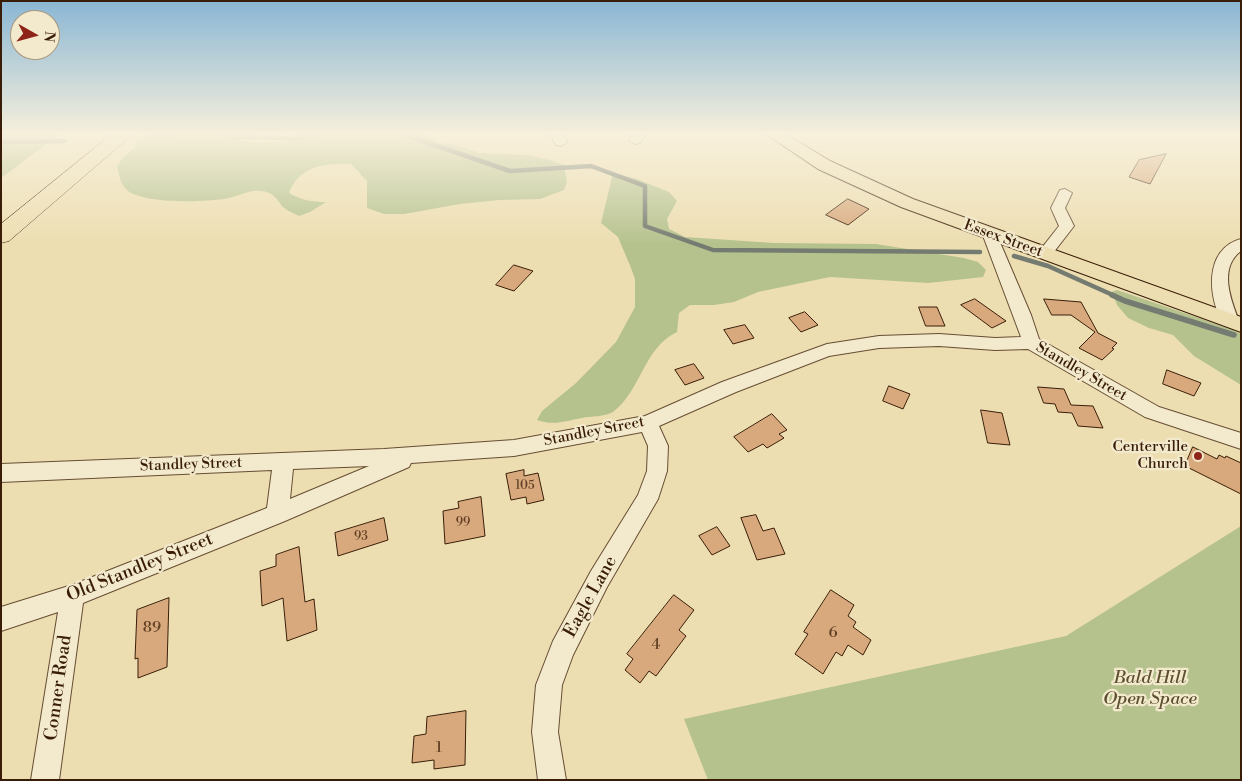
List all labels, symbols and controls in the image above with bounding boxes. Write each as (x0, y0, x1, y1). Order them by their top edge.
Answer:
north arrow (10, 10, 60, 60)
text: N (39, 30, 59, 43)
street label: Essex Street (961, 216, 1045, 262)
street label: Standley Street (1032, 339, 1130, 405)
street label: Standley Street (542, 413, 646, 451)
place label: Centerville Church (1112, 438, 1188, 473)
marker: Centerville Church (1192, 450, 1204, 462)
street label: Standley Street (140, 454, 242, 476)
house number: 105 (515, 479, 535, 493)
house number: 99 (456, 516, 470, 530)
street label: Old Standley Street (64, 529, 216, 607)
house number: 93 (354, 530, 368, 544)
street label: Eagle Lane (560, 552, 622, 642)
house number: 89 (143, 619, 161, 637)
house number: 6 (828, 624, 838, 642)
street label: Conner Road (41, 634, 77, 742)
house number: 4 (652, 636, 660, 654)
park label: Bald Hill Open Space (1103, 668, 1197, 711)
house number: 1 (436, 739, 442, 757)

